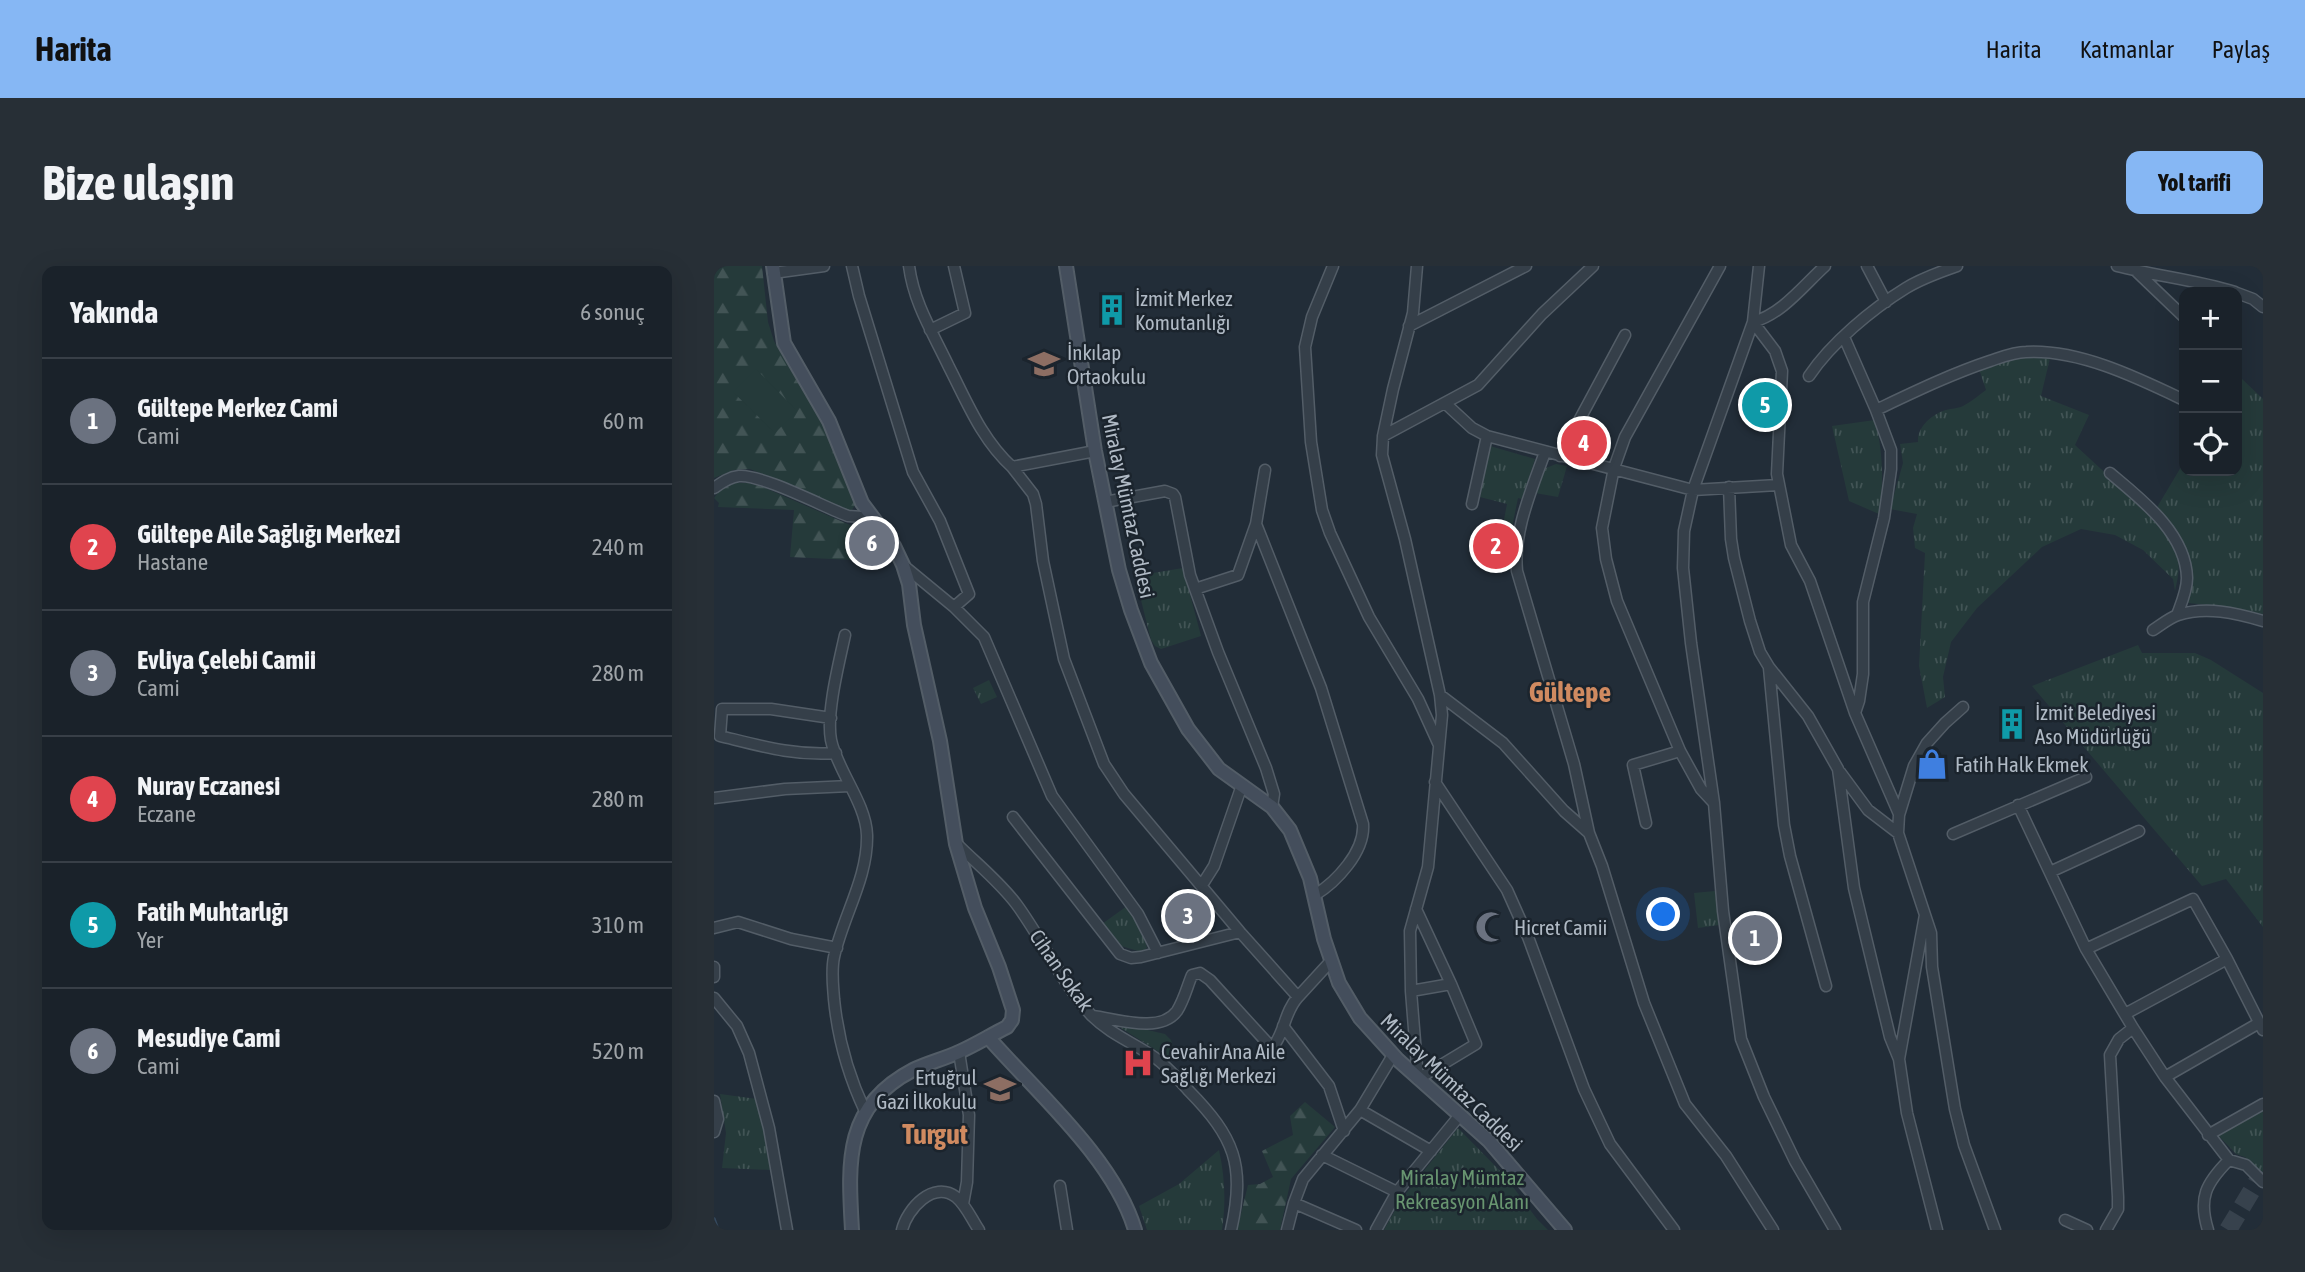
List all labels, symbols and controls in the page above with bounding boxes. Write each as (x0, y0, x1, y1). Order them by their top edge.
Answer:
text: Harita (35, 30, 112, 68)
text: Harita (1986, 36, 2042, 63)
text: Katmanlar (2080, 36, 2174, 63)
text: Paylaş (2212, 36, 2270, 63)
button: Yol tarifi (2126, 151, 2263, 214)
text: Bize ulaşın (42, 154, 234, 210)
place label: İzmit Merkez Komutanlığı (1135, 286, 1233, 334)
map controls (2179, 287, 2242, 476)
button: + (2179, 287, 2242, 350)
building icon: İzmit Merkez Komutanlığı (1095, 293, 1129, 327)
text: Yakında (70, 295, 158, 329)
text: 6 sonuç (580, 299, 644, 325)
place label: İnkılap Ortaokulu (1067, 340, 1146, 388)
school or university icon: İnkılap Ortaokulu (1027, 347, 1061, 381)
button: − (2179, 350, 2242, 413)
pin: 5 (1742, 379, 1788, 431)
text: Gültepe Merkez Cami (137, 393, 338, 423)
text: 1 (88, 408, 98, 434)
text: 60 m (603, 408, 644, 434)
street label: Miralay Mümtaz Caddesi (1098, 412, 1160, 600)
button: locate (2179, 413, 2242, 476)
pin: 4 (1561, 417, 1607, 469)
text: Cami (137, 423, 180, 449)
pin: 6 (849, 517, 895, 569)
text: Gültepe Aile Sağlığı Merkezi (137, 519, 400, 549)
pin: 2 (1473, 520, 1519, 572)
text: 2 (88, 534, 98, 560)
text: 240 m (592, 534, 644, 560)
text: Hastane (137, 549, 208, 575)
text: Evliya Çelebi Camii (137, 645, 316, 675)
text: 3 (88, 660, 98, 686)
text: 280 m (592, 660, 644, 686)
text: Cami (137, 675, 180, 701)
district label: Gültepe (1529, 676, 1611, 708)
place label: İzmit Belediyesi Aso Müdürlüğü (2035, 700, 2156, 748)
building icon: İzmit Belediyesi Aso Müdürlüğü (1995, 707, 2029, 741)
shop icon: Fatih Halk Ekmek (1915, 747, 1949, 781)
place label: Fatih Halk Ekmek (1955, 752, 2088, 776)
text: Nuray Eczanesi (137, 771, 280, 801)
text: 4 (88, 786, 98, 812)
text: 280 m (592, 786, 644, 812)
text: Eczane (137, 801, 196, 827)
pin: 3 (1165, 890, 1211, 942)
text: Fatih Muhtarlığı (137, 897, 289, 927)
your location (1646, 897, 1680, 931)
mosque icon: Hicret Camii (1474, 910, 1508, 944)
text: 5 (88, 912, 98, 938)
text: 310 m (592, 912, 644, 938)
pin: 1 (1732, 912, 1778, 964)
place label: Hicret Camii (1514, 915, 1607, 939)
street label: Cihan Sokak (1025, 925, 1099, 1015)
text: Yer (137, 927, 163, 953)
street label: Miralay Mümtaz Caddesi (1376, 1008, 1528, 1156)
text: Mesudiye Cami (137, 1023, 281, 1053)
text: 6 (88, 1038, 98, 1064)
text: 520 m (592, 1038, 644, 1064)
place label: Cevahir Ana Aile Sağlığı Merkezi (1161, 1039, 1285, 1087)
hospital icon: Cevahir Ana Aile Sağlığı Merkezi (1121, 1046, 1155, 1080)
text: Cami (137, 1053, 180, 1079)
place label: Ertuğrul Gazi İlkokulu (876, 1065, 977, 1113)
school or university icon: Ertuğrul Gazi İlkokulu (983, 1072, 1017, 1106)
district label: Turgut (902, 1118, 968, 1150)
park label: Miralay Mümtaz Rekreasyon Alanı (1395, 1165, 1529, 1213)

